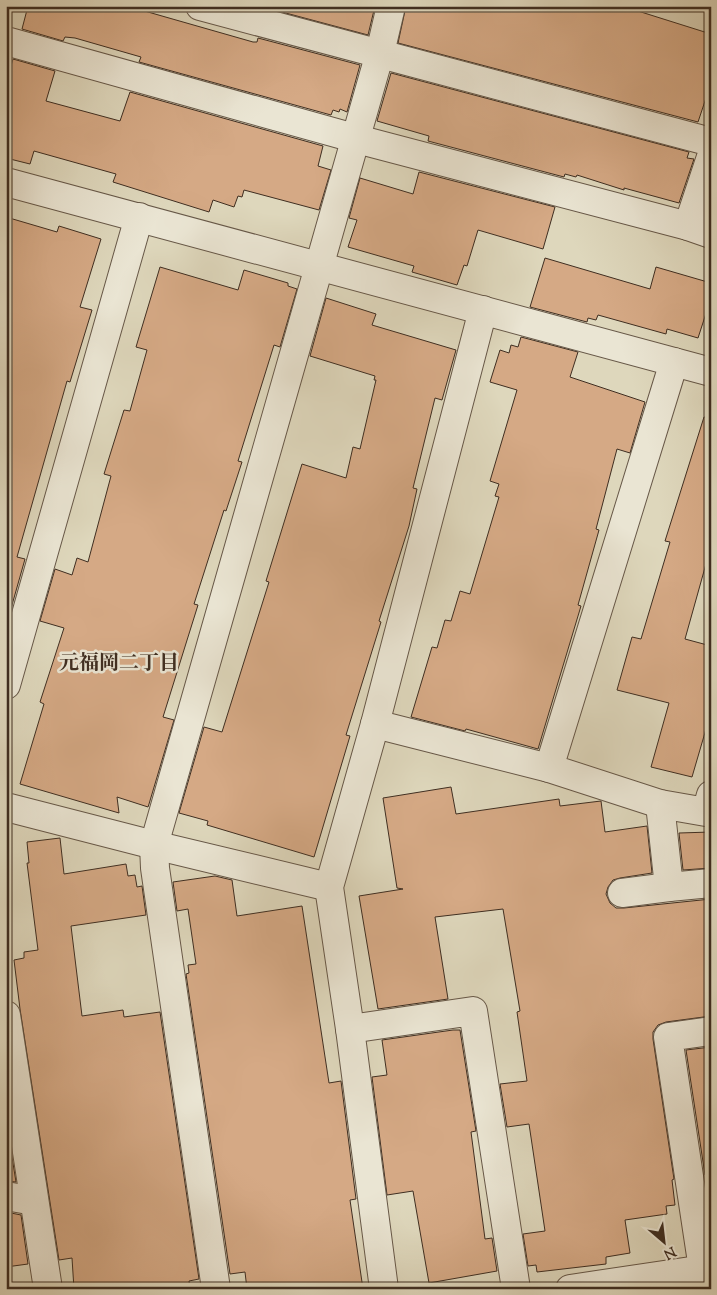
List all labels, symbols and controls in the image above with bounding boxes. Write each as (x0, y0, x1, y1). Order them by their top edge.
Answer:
district label: 元福岡二丁目 (59, 650, 179, 679)
north arrow (640, 1218, 690, 1268)
text: N (660, 1240, 679, 1263)

